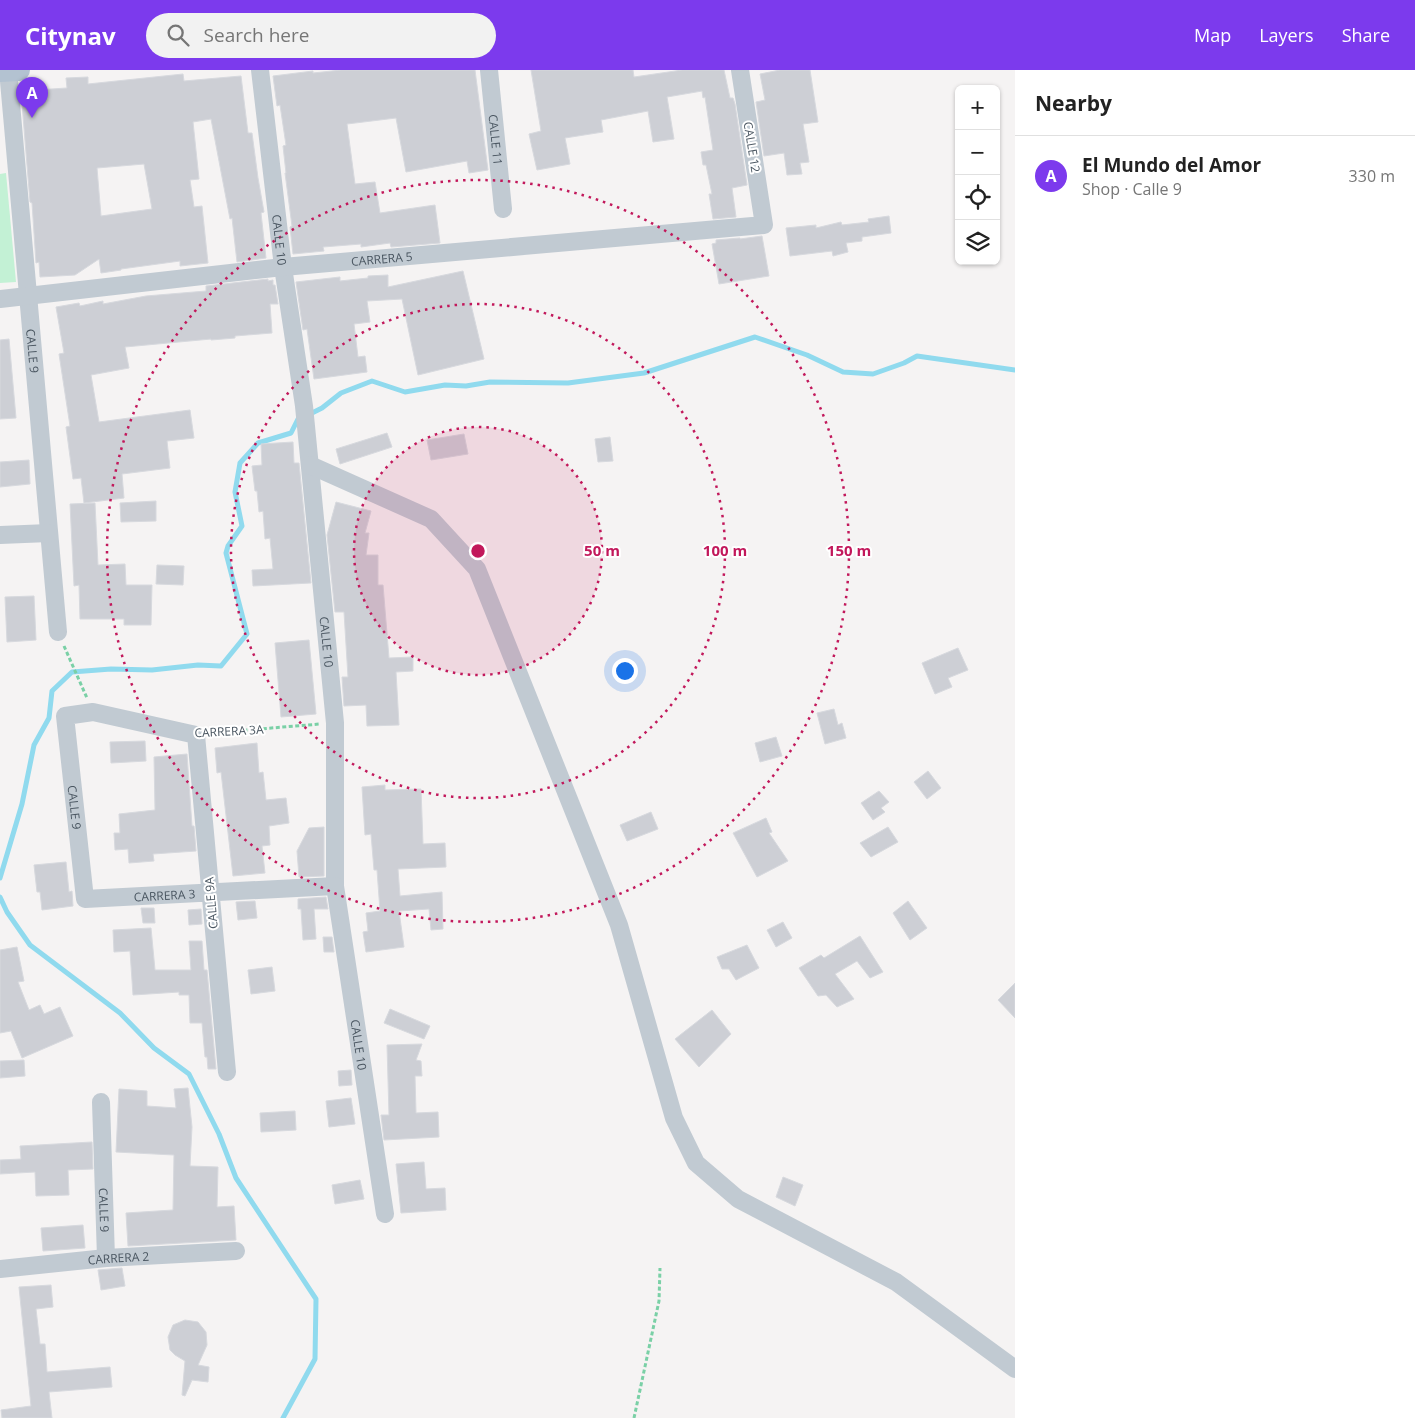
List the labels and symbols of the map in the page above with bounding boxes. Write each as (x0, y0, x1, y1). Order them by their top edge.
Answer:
pin: A (16, 77, 48, 118)
street label: CALLE 11 (485, 113, 507, 166)
street label: CALLE 12 (740, 120, 764, 174)
street label: CALLE 10 (268, 213, 291, 266)
street label: CARRERA 5 (350, 247, 413, 270)
street label: CALLE 9 (23, 328, 43, 374)
text: 50 m (584, 540, 620, 560)
text: 100 m (703, 540, 747, 560)
text: 150 m (827, 540, 871, 560)
centre of rings (469, 542, 487, 560)
street label: CALLE 10 (316, 616, 338, 668)
your location (612, 658, 638, 684)
street label: CARRERA 3A (194, 721, 264, 741)
street label: CALLE 9 (64, 784, 86, 830)
street label: CALLE 9A (200, 876, 222, 930)
street label: CARRERA 3 (133, 885, 196, 905)
street label: CALLE 10 (347, 1018, 371, 1071)
street label: CALLE 9 (95, 1188, 114, 1233)
street label: CARRERA 2 (87, 1247, 150, 1268)

